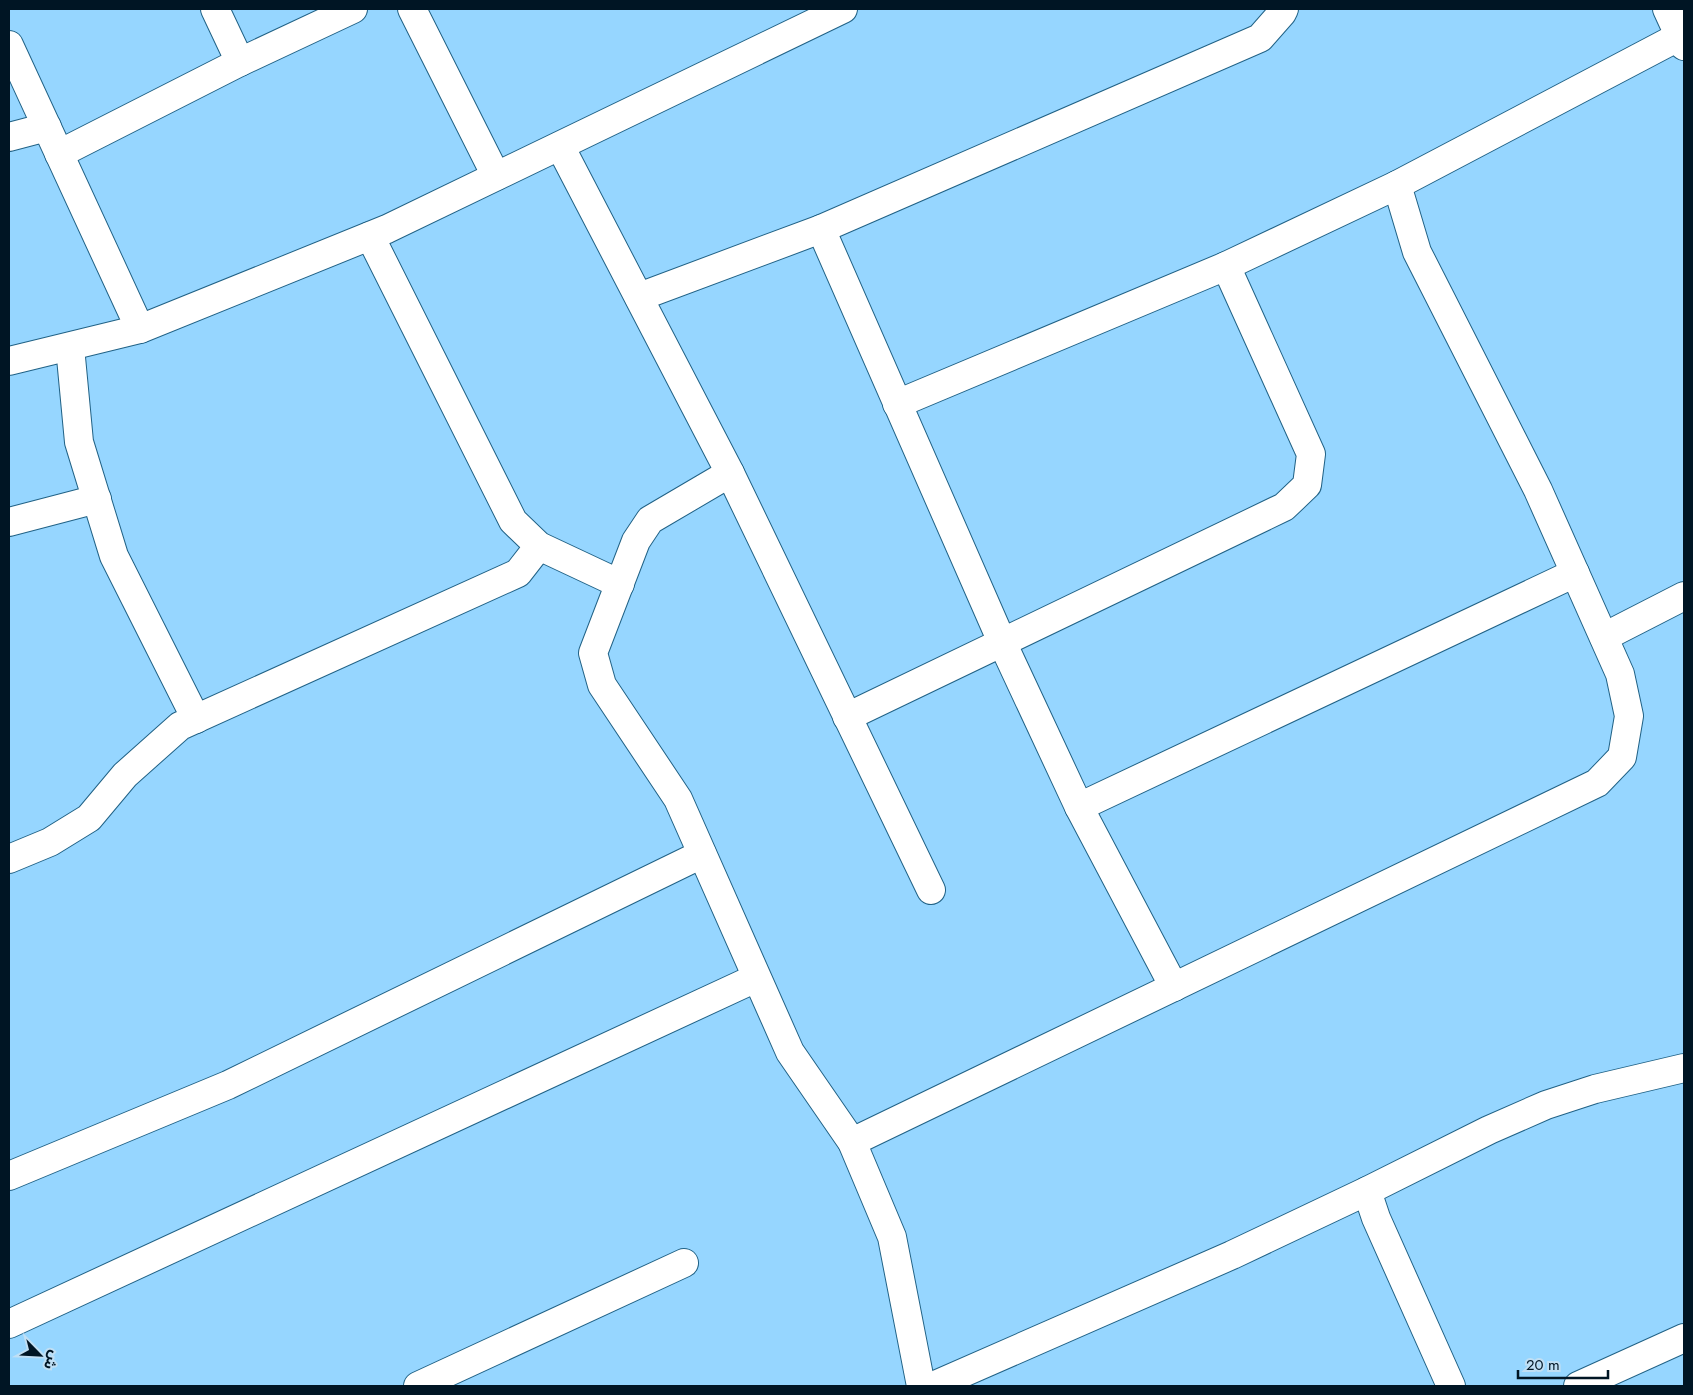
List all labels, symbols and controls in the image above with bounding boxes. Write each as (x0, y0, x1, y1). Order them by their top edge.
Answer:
north arrow (15, 1330, 65, 1380)
text: ش (39, 1347, 65, 1373)
scale bar (1518, 1348, 1608, 1380)
text: 20 m (1526, 1354, 1560, 1376)

